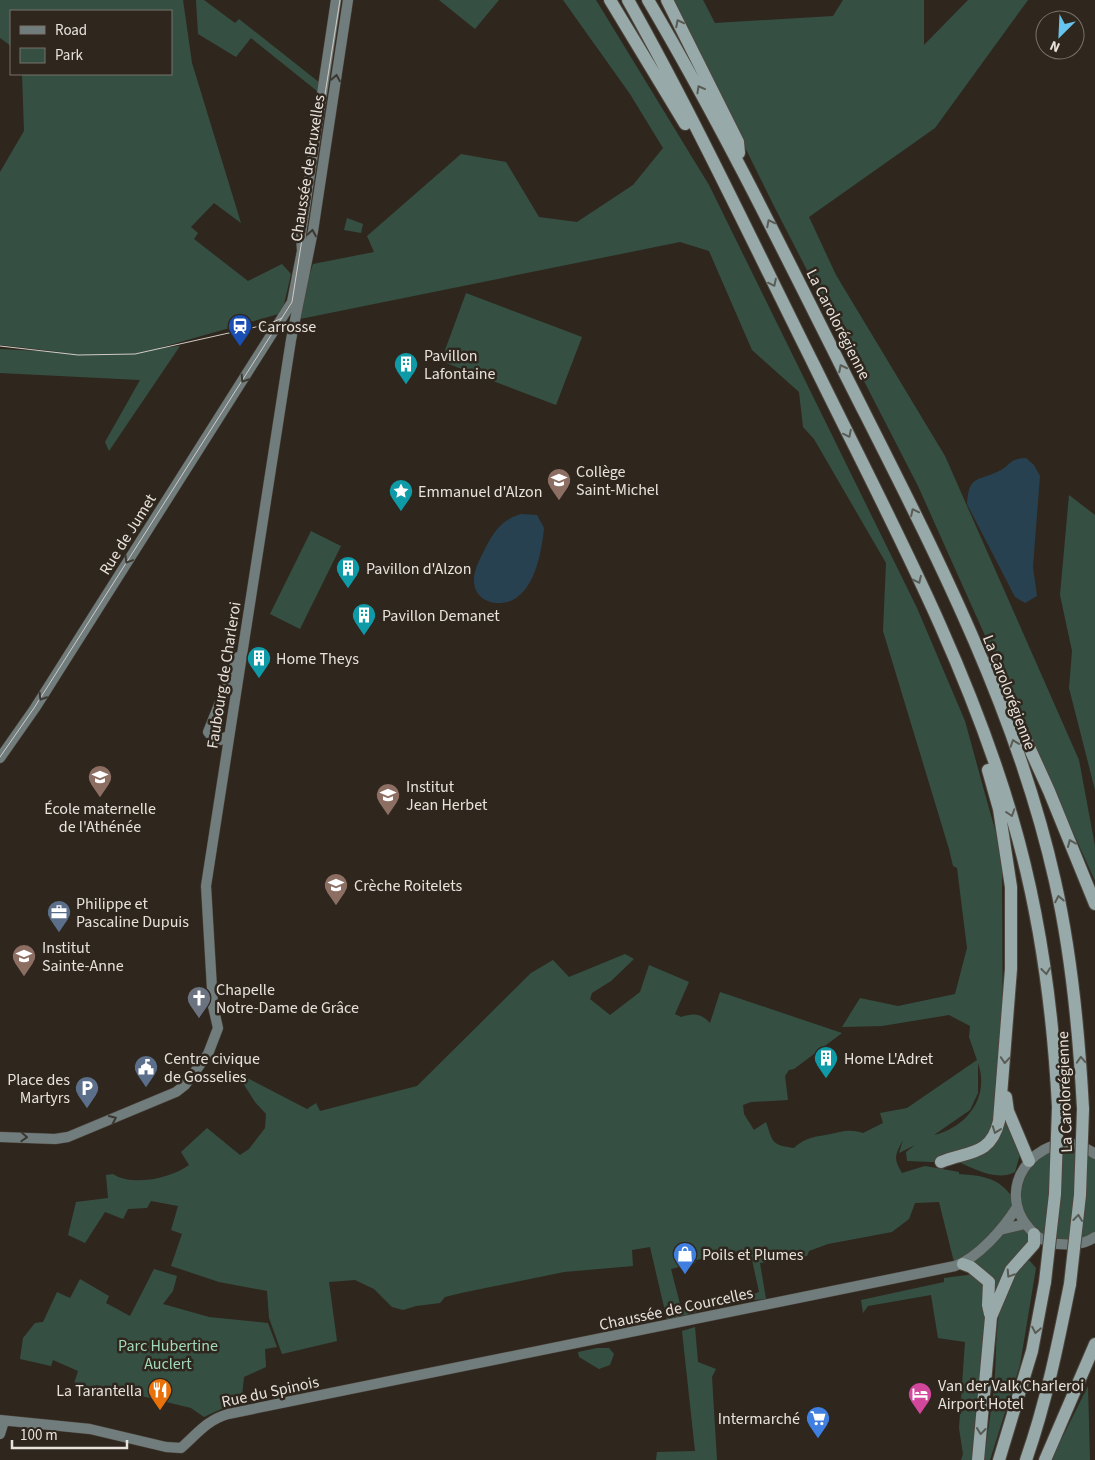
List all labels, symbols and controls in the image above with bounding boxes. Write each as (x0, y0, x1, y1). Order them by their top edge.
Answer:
legend (10, 10, 172, 75)
north arrow (1035, 10, 1085, 60)
one-way arrow (675, 19, 685, 28)
text: Road (55, 20, 87, 41)
text: N (1047, 35, 1063, 57)
text: Park (55, 45, 84, 66)
one-way arrow (330, 74, 340, 83)
one-way arrow (696, 86, 706, 95)
street label: Chaussée de Bruxelles (286, 93, 331, 243)
one-way arrow (766, 219, 776, 228)
one-way arrow (307, 228, 317, 237)
street label: La Carolorégienne (801, 265, 876, 384)
one-way arrow (767, 278, 777, 287)
station icon: Carrosse (227, 313, 253, 347)
place label: Carrosse (258, 316, 316, 338)
place label: Pavillon Lafontaine (424, 345, 496, 385)
building icon: Pavillon Lafontaine (393, 351, 419, 385)
one-way arrow (838, 364, 848, 373)
one-way arrow (241, 373, 250, 383)
one-way arrow (841, 429, 852, 438)
place label: Collège Saint-Michel (576, 461, 659, 501)
school or university icon: Collège Saint-Michel (546, 467, 572, 501)
place icon: Emmanuel d'Alzon (388, 478, 414, 512)
place label: Emmanuel d'Alzon (418, 481, 543, 503)
street label: Rue de Jumet (94, 489, 162, 579)
one-way arrow (910, 508, 920, 517)
one-way arrow (125, 555, 135, 564)
building icon: Pavillon d'Alzon (335, 555, 361, 589)
place label: Pavillon d'Alzon (366, 558, 471, 580)
one-way arrow (912, 575, 923, 584)
street label: Faubourg de Charleroi (202, 600, 246, 750)
building icon: Pavillon Demanet (351, 602, 377, 636)
place label: Pavillon Demanet (382, 605, 500, 627)
street label: La Carolorégienne (977, 632, 1041, 753)
building icon: Home Theys (246, 645, 272, 679)
place label: Home Theys (276, 648, 359, 670)
one-way arrow (38, 692, 48, 701)
one-way arrow (1009, 739, 1019, 748)
school or university icon: École maternelle de l'Athénée (87, 764, 113, 798)
place label: Institut Jean Herbet (406, 776, 488, 816)
school or university icon: Institut Jean Herbet (375, 782, 401, 816)
place label: École maternelle de l'Athénée (44, 798, 156, 838)
one-way arrow (1005, 808, 1015, 816)
one-way arrow (1066, 839, 1076, 847)
school or university icon: Crèche Roitelets (323, 872, 349, 906)
place label: Crèche Roitelets (354, 875, 462, 897)
place label: Philippe et Pascaline Dupuis (76, 893, 189, 933)
one-way arrow (1054, 895, 1064, 904)
office icon: Philippe et Pascaline Dupuis (46, 899, 72, 933)
place label: Institut Sainte-Anne (42, 937, 124, 977)
school or university icon: Institut Sainte-Anne (11, 943, 37, 977)
one-way arrow (1040, 967, 1051, 975)
place label: Chapelle Notre-Dame de Grâce (216, 979, 359, 1019)
church icon: Chapelle Notre-Dame de Grâce (186, 985, 212, 1019)
street label: La Carolorégienne (1052, 1031, 1078, 1153)
building icon: Home L'Adret (813, 1045, 839, 1079)
place label: Centre civique de Gosselies (164, 1048, 260, 1088)
place label: Home L'Adret (844, 1048, 934, 1070)
public building icon: Centre civique de Gosselies (133, 1054, 159, 1088)
one-way arrow (999, 1056, 1010, 1064)
one-way arrow (1075, 1056, 1086, 1064)
place label: Place des Martyrs (7, 1069, 70, 1109)
parking icon: Place des Martyrs (74, 1075, 100, 1109)
one-way arrow (108, 1115, 117, 1126)
one-way arrow (992, 1125, 1002, 1134)
one-way arrow (21, 1132, 29, 1143)
one-way arrow (1072, 1214, 1083, 1222)
shop icon: Poils et Plumes (672, 1241, 698, 1275)
place label: Poils et Plumes (702, 1244, 804, 1266)
one-way arrow (1007, 1268, 1016, 1277)
street label: Chaussée de Courcelles (597, 1282, 755, 1336)
one-way arrow (1031, 1326, 1042, 1335)
park label: Parc Hubertine Auclert (118, 1335, 218, 1375)
street label: Rue du Spinois (219, 1371, 321, 1413)
place label: Van der Valk Charleroi Airport Hotel (938, 1375, 1084, 1415)
restaurant icon: La Tarantella (147, 1377, 173, 1411)
place label: La Tarantella (56, 1380, 142, 1402)
hotel icon: Van der Valk Charleroi Airport Hotel (907, 1381, 933, 1415)
supermarket icon: Intermarché (805, 1405, 831, 1439)
place label: Intermarché (718, 1408, 800, 1430)
scale bar (12, 1418, 128, 1450)
text: 100 m (20, 1425, 58, 1446)
one-way arrow (976, 1428, 987, 1436)

